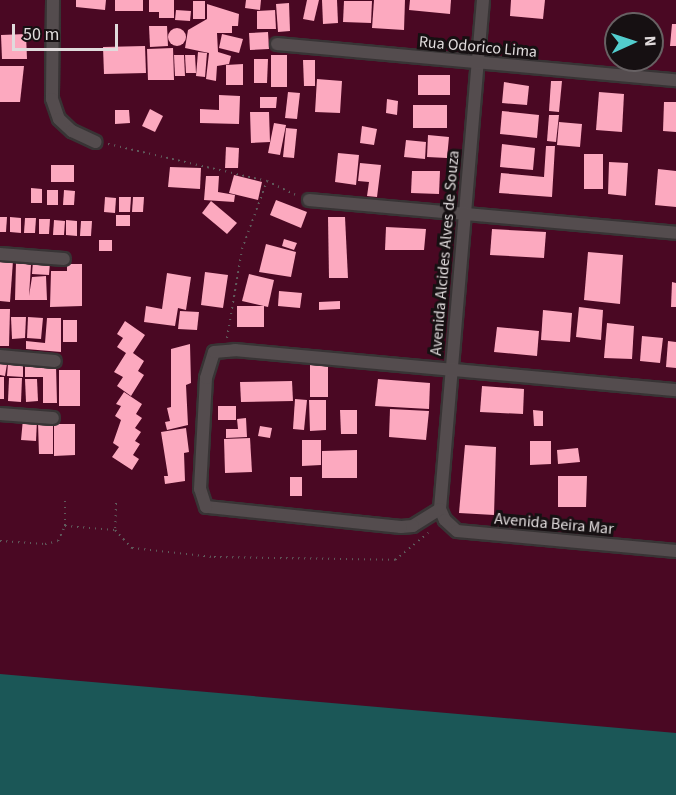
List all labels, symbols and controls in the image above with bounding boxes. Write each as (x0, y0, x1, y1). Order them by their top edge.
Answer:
scale bar (15, 12, 122, 50)
north arrow (604, 12, 664, 72)
text: 50 m (23, 22, 59, 47)
street label: Rua Odorico Lima (418, 32, 538, 62)
text: N (639, 35, 661, 47)
street label: Avenida Alcides Alves de Souza (426, 150, 464, 356)
street label: Avenida Beira Mar (494, 509, 614, 539)

